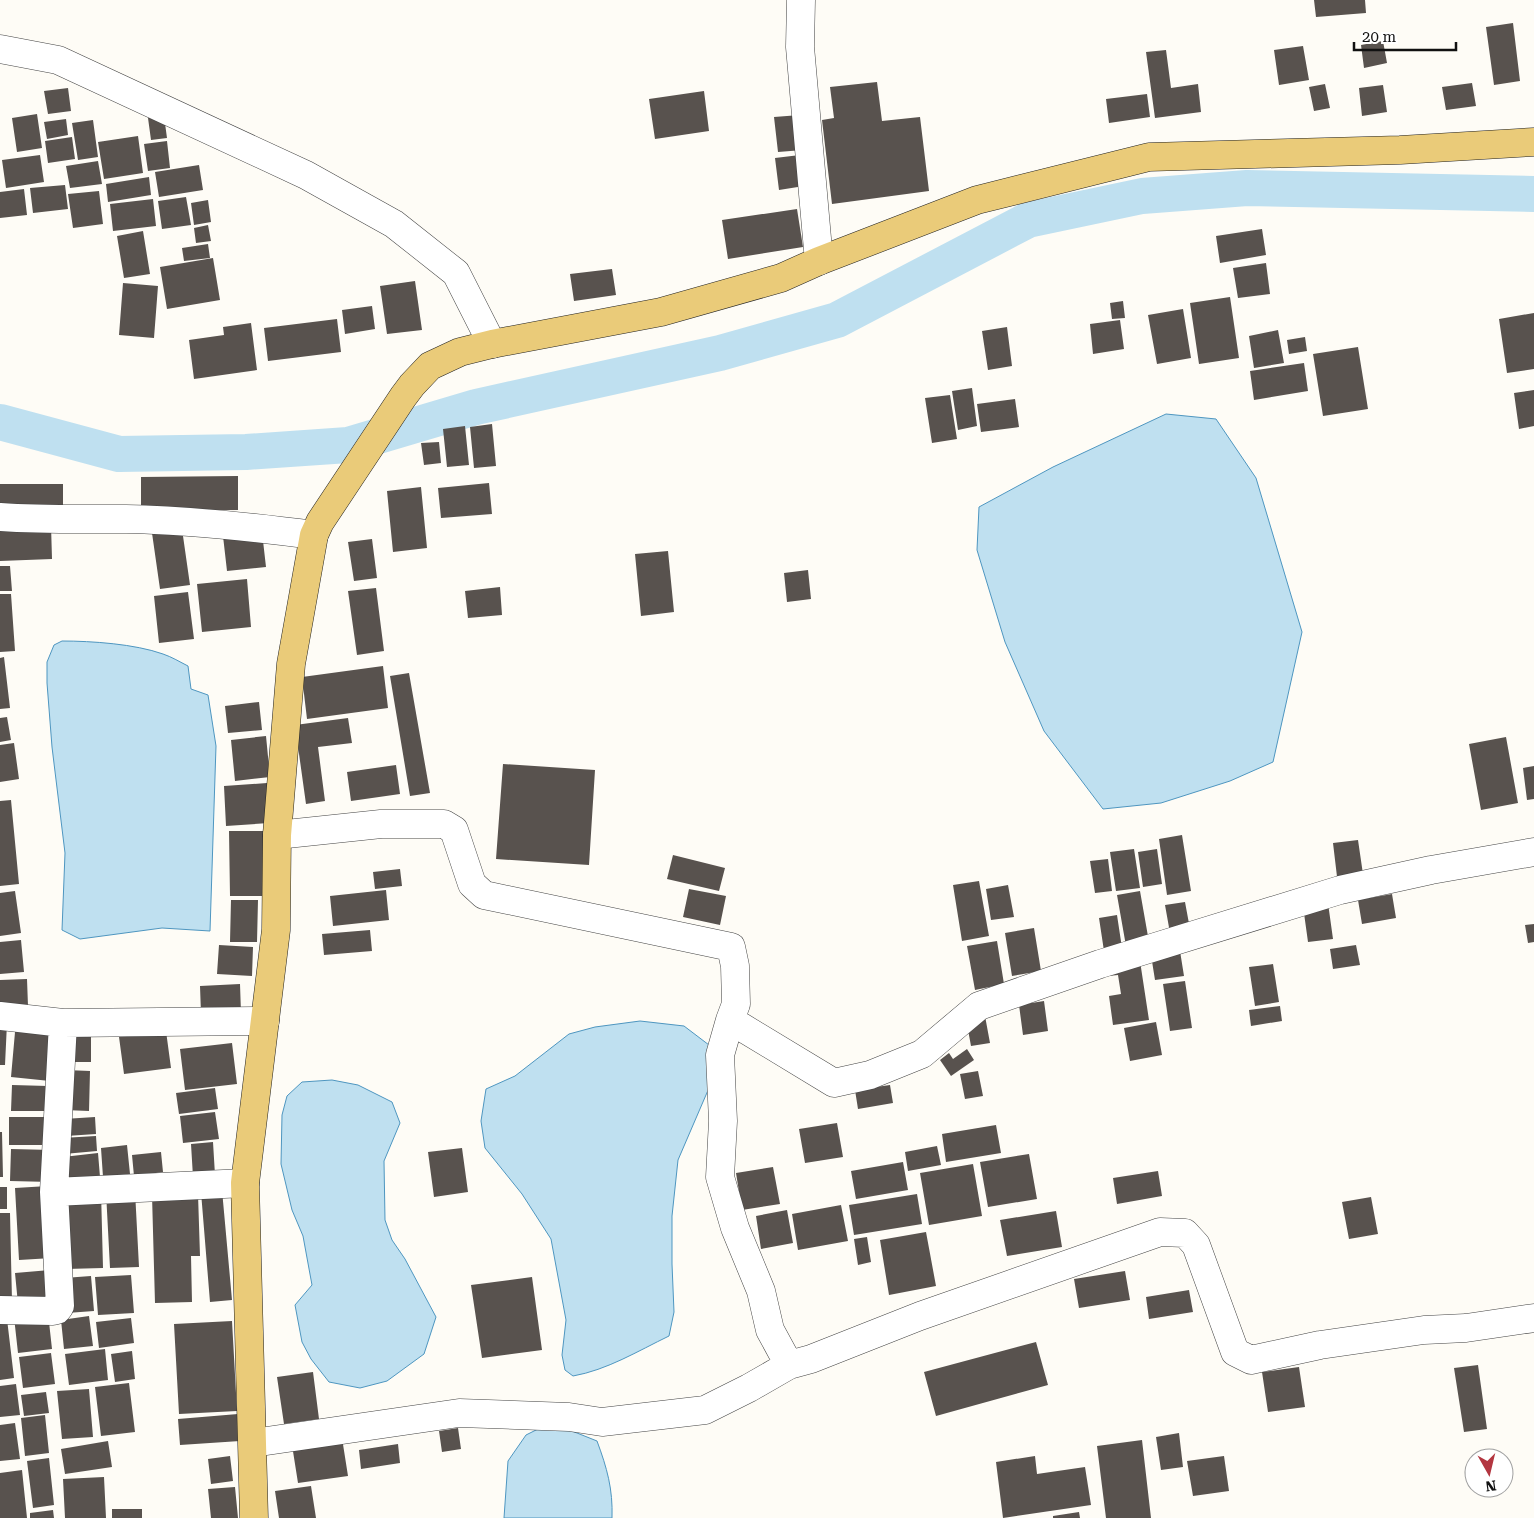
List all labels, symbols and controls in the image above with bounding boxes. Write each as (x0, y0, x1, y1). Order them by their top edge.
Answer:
scale bar (1354, 20, 1456, 52)
text: 20 m (1362, 28, 1397, 46)
north arrow (1464, 1448, 1514, 1498)
text: N (1484, 1477, 1497, 1495)

